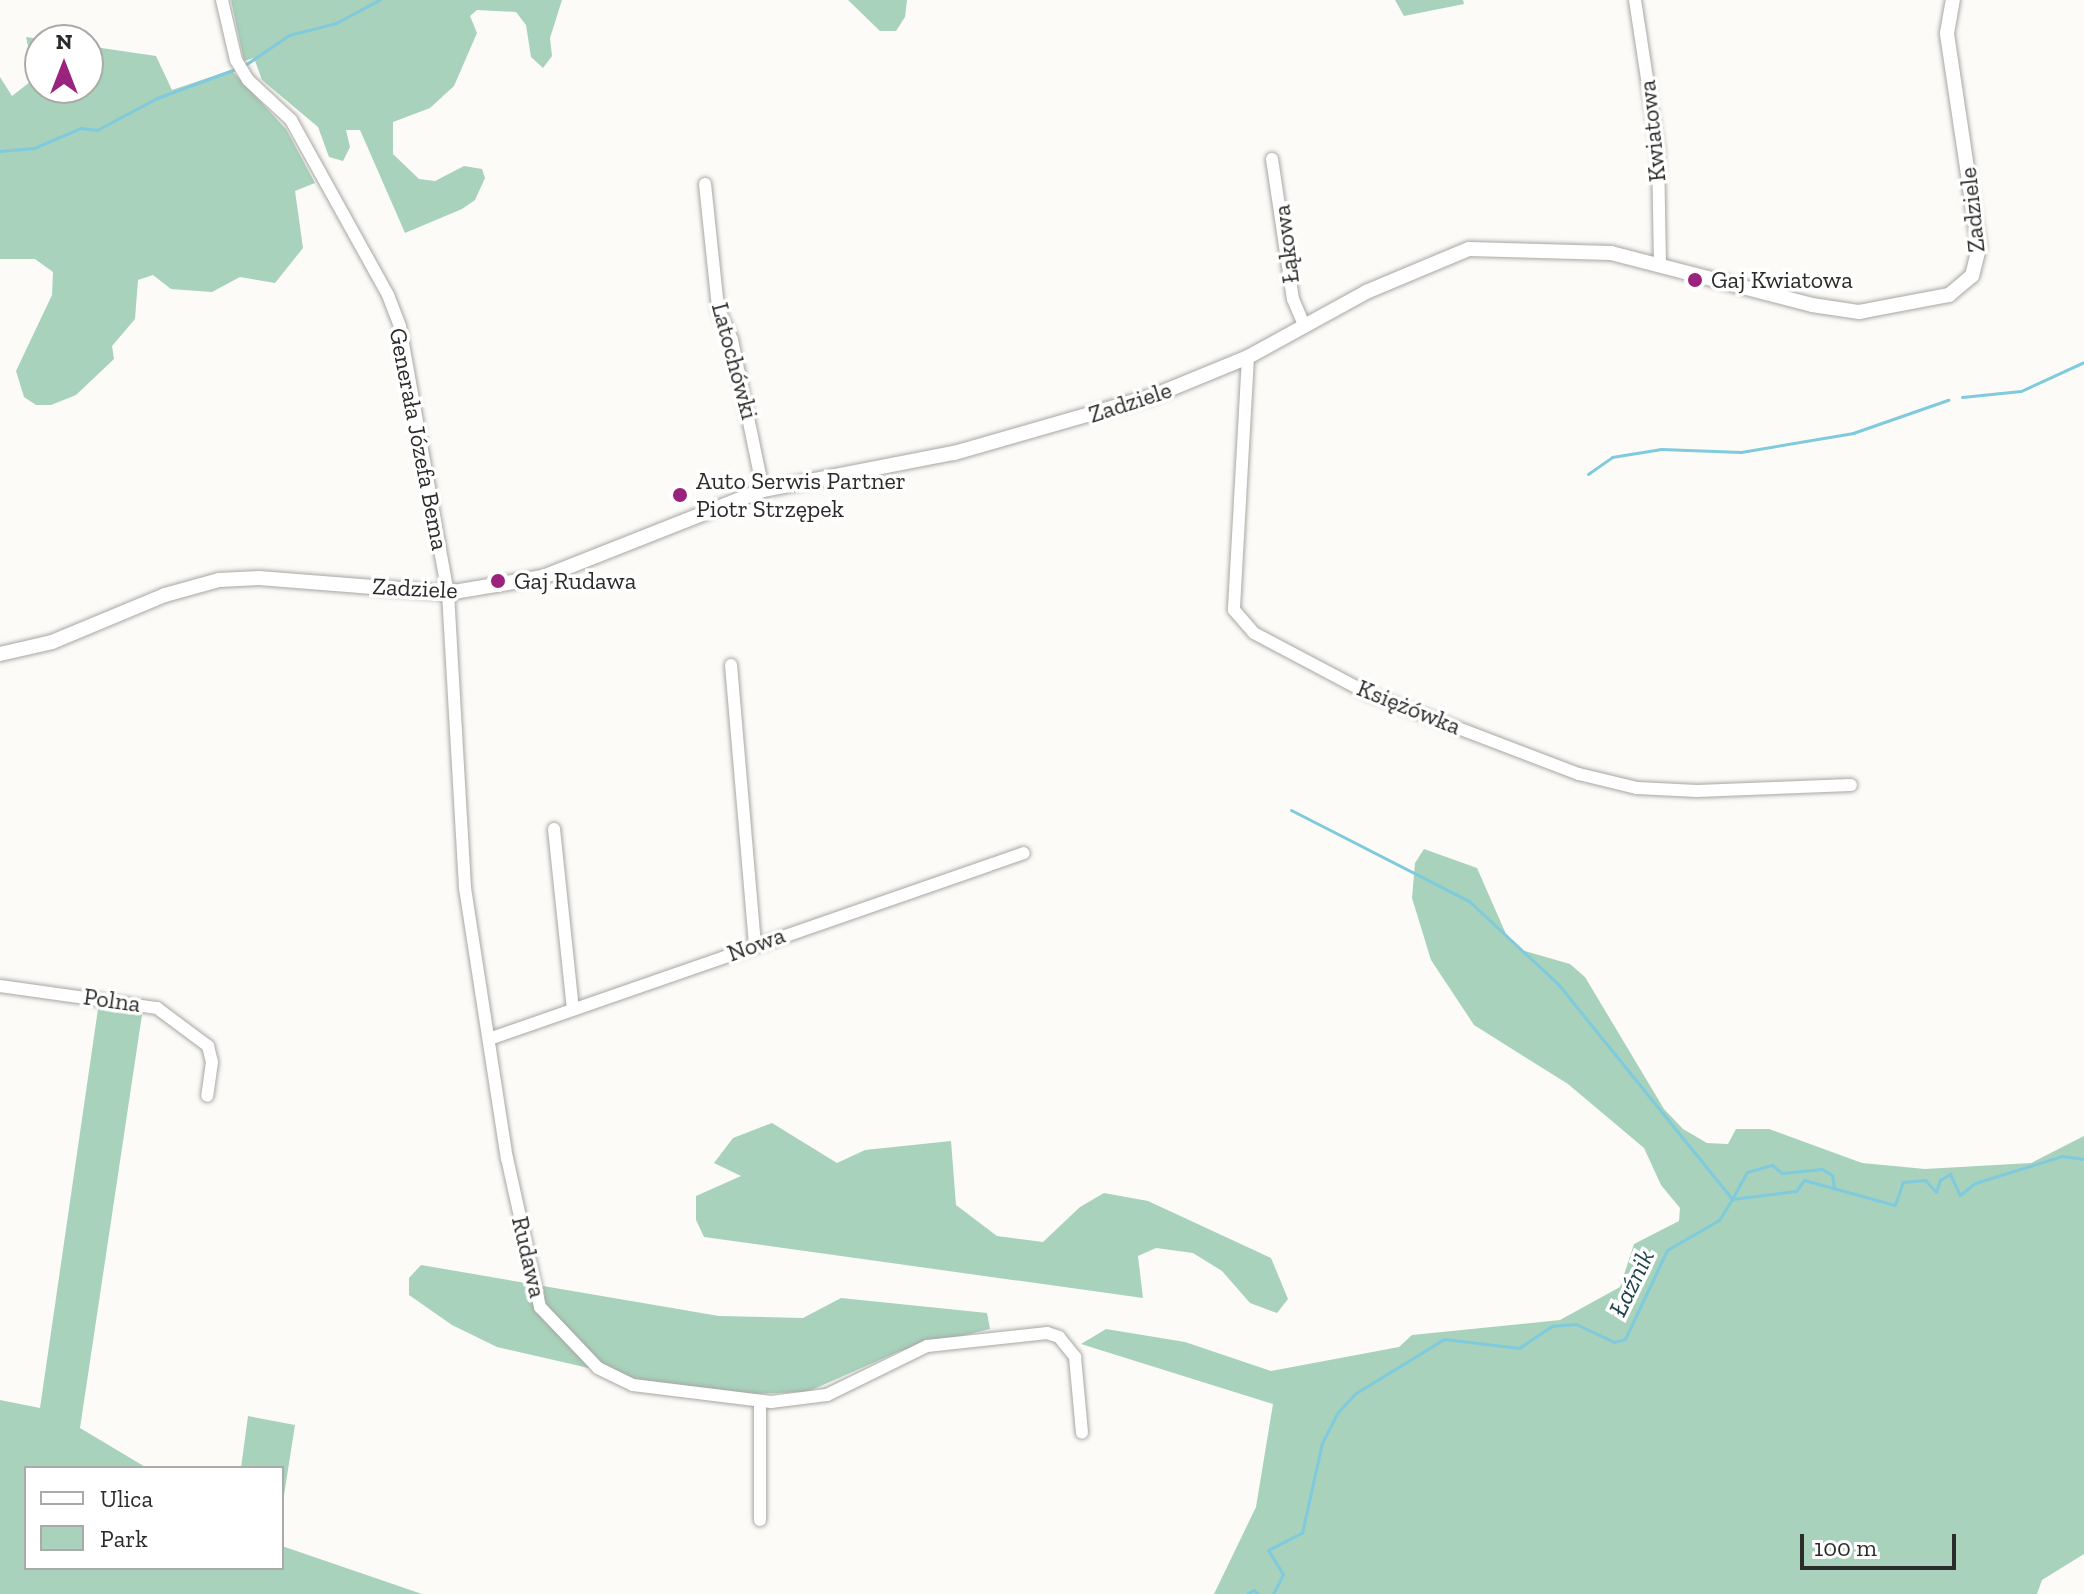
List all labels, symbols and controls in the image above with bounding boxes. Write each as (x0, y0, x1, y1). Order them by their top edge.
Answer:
north arrow (24, 24, 104, 104)
text: N (56, 28, 72, 55)
street label: Kwiatowa (1632, 79, 1672, 183)
street label: Zadziele (1953, 166, 1991, 254)
street label: Łąkowa (1267, 203, 1305, 285)
place label: Gaj Kwiatowa (1711, 266, 1853, 294)
marker: Gaj Kwiatowa (1686, 271, 1704, 289)
street label: Latochówki (706, 299, 764, 423)
street label: Generała Józefa Bema (383, 325, 455, 553)
street label: Zadziele (1085, 375, 1175, 429)
place label: Auto Serwis Partner Piotr Strzępek (696, 467, 906, 523)
marker: Auto Serwis Partner Piotr Strzępek (671, 486, 689, 504)
place label: Gaj Rudawa (514, 567, 636, 595)
street label: Zadziele (372, 571, 458, 605)
marker: Gaj Rudawa (489, 572, 507, 590)
street label: Księżówka (1353, 673, 1465, 741)
street label: Nowa (723, 920, 789, 968)
street label: Polna (82, 982, 142, 1018)
street label: Rudawa (506, 1214, 552, 1300)
water label: Łaźnik (1603, 1245, 1661, 1321)
legend (24, 1466, 284, 1570)
text: Ulica (100, 1484, 153, 1513)
scale bar (1804, 1518, 1960, 1568)
text: Park (100, 1524, 148, 1553)
text: 100 m (1814, 1533, 1877, 1562)

